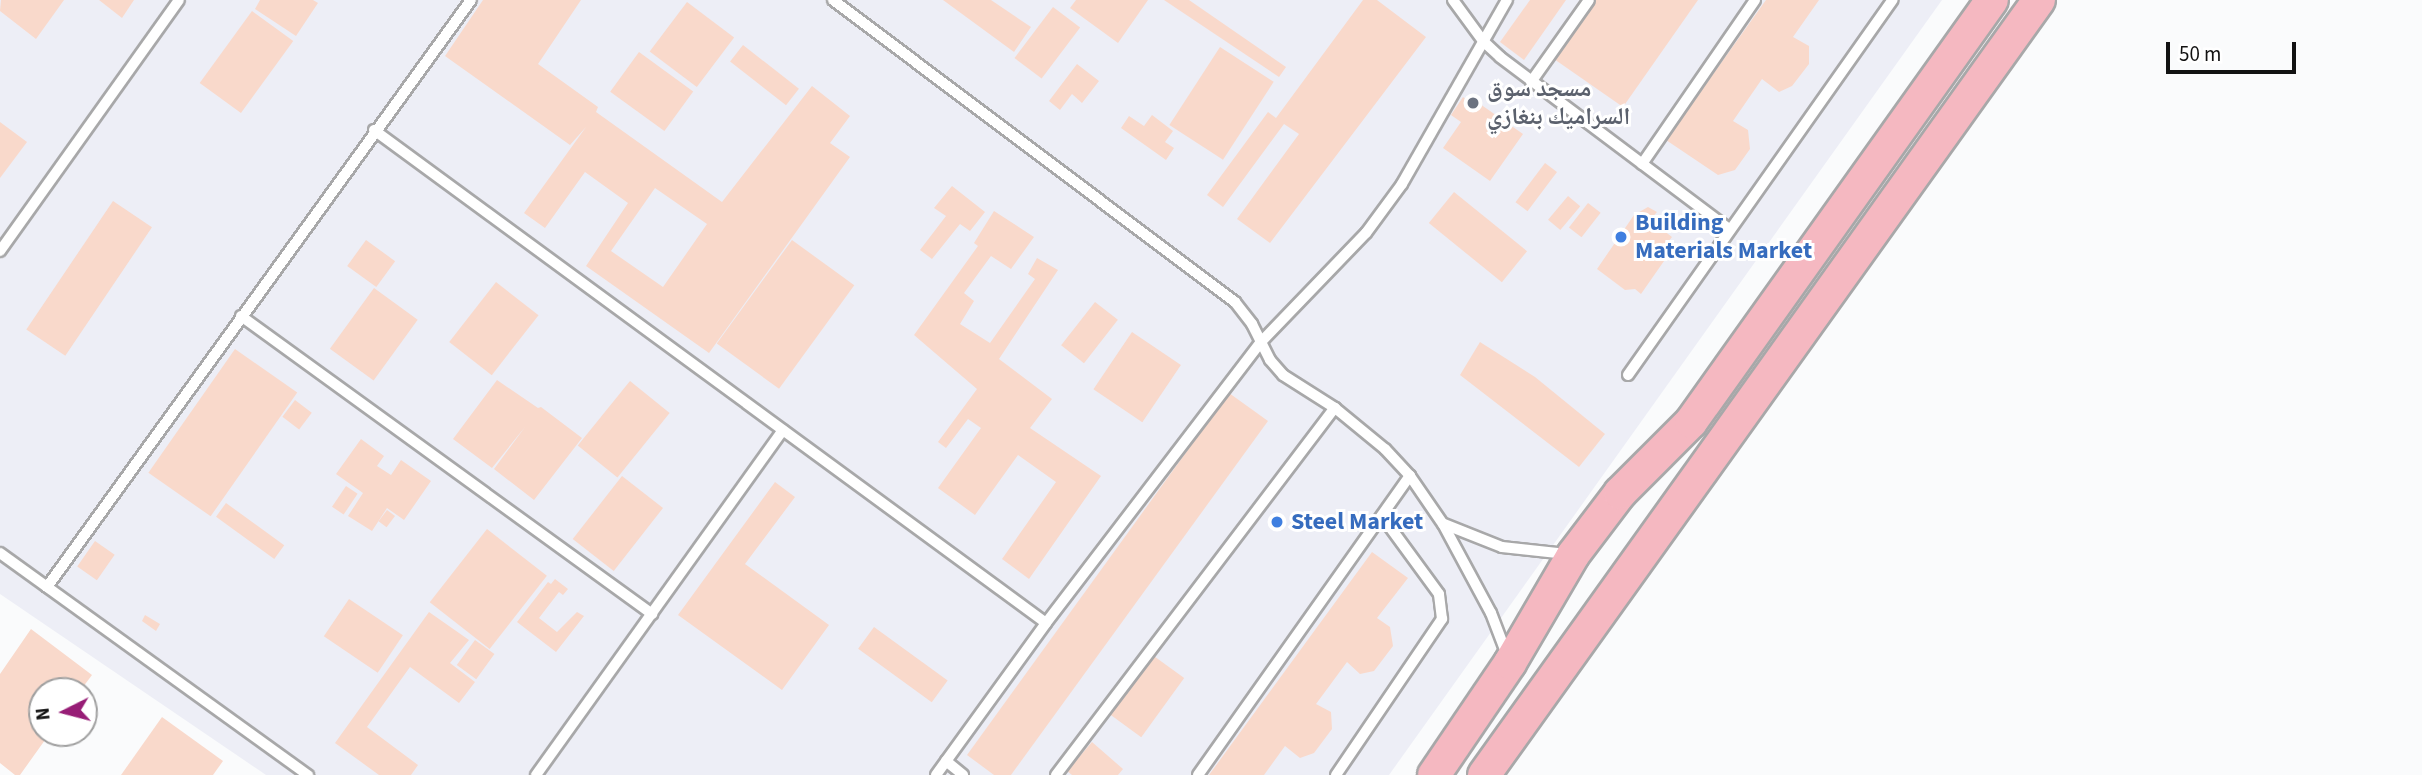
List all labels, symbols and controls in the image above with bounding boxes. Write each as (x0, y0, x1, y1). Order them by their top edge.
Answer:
scale bar (2170, 28, 2300, 72)
text: 50 m (2179, 39, 2221, 69)
place label: مسجد سوق السراميك بنغازي (1487, 75, 1630, 131)
marker: مسجد سوق السراميك بنغازي (1465, 95, 1481, 111)
place label: Building Materials Market (1635, 209, 1812, 265)
marker: Building Materials Market (1613, 229, 1629, 245)
place label: Steel Market (1291, 508, 1423, 536)
marker: Steel Market (1269, 514, 1285, 530)
north arrow (28, 677, 98, 747)
text: N (30, 706, 58, 722)

